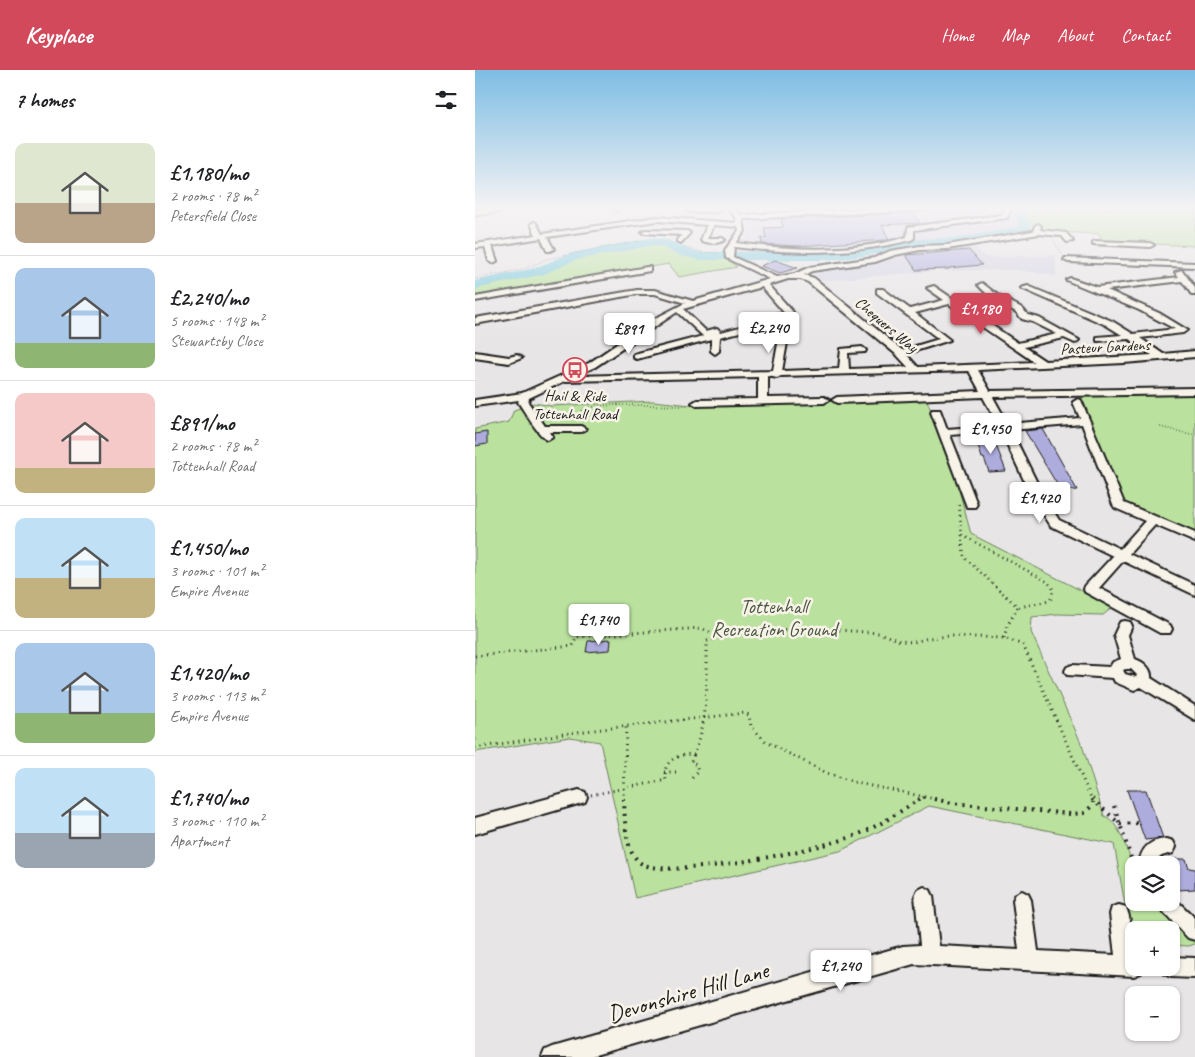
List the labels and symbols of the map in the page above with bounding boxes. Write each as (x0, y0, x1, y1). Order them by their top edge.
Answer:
pin: £1,180 (940, 292, 1022, 335)
street label: Chequers Way (851, 293, 923, 358)
pin: £891 (599, 312, 659, 355)
pin: £2,240 (728, 312, 810, 354)
street label: Pasteur Gardens (1060, 335, 1152, 359)
bus stop icon: Hail & Ride Tottenhall Road (562, 357, 588, 383)
place label: Hail & Ride Tottenhall Road (533, 386, 620, 424)
pin: £1,450 (950, 412, 1032, 455)
pin: £1,420 (999, 482, 1081, 524)
park label: Tottenhall Recreation Ground (711, 594, 840, 642)
pin: £1,740 (558, 604, 640, 646)
pin: £1,240 (800, 950, 882, 992)
street label: Devonshire Hill Lane (604, 954, 774, 1029)

